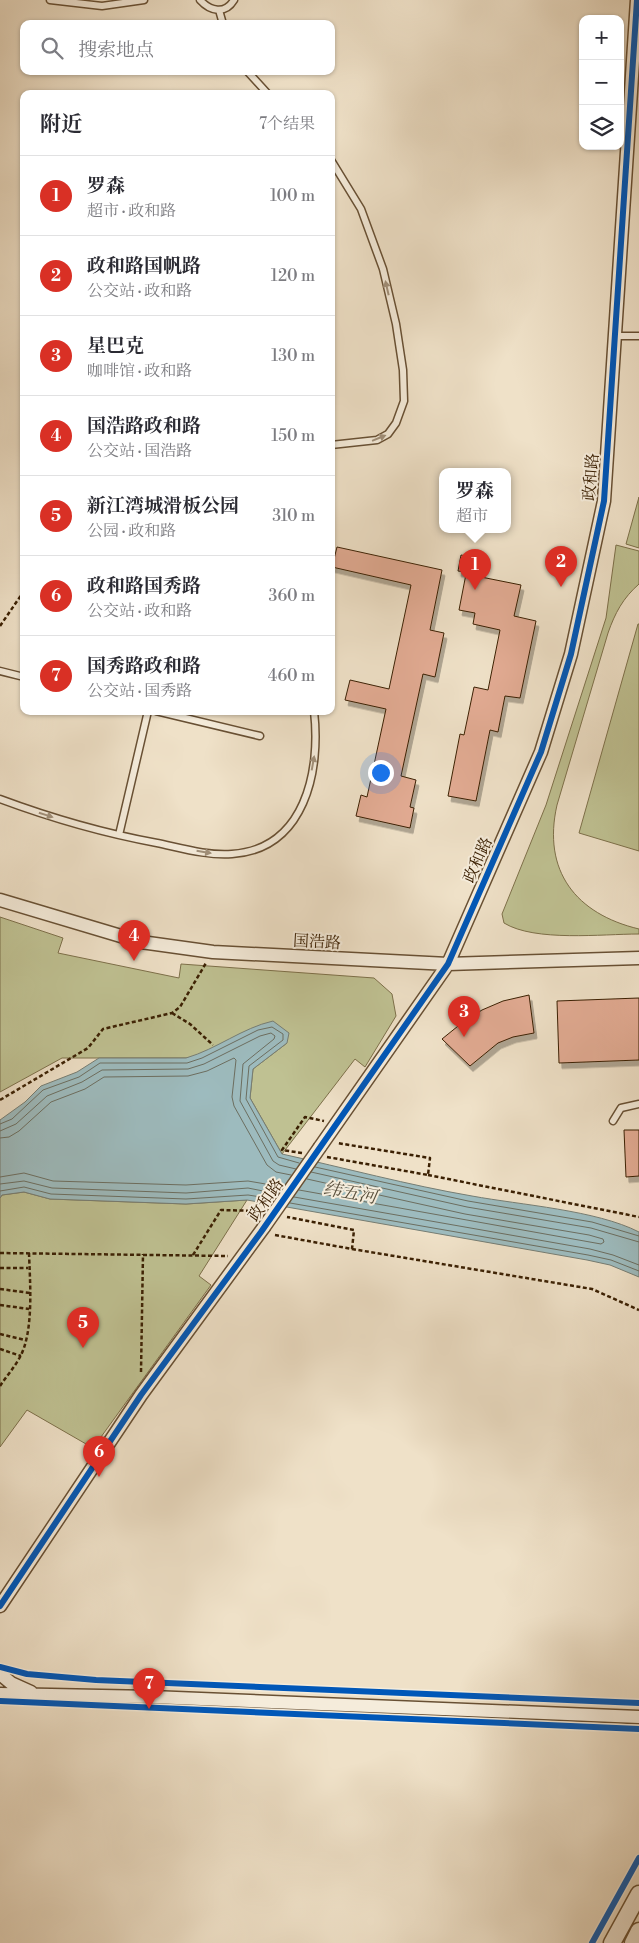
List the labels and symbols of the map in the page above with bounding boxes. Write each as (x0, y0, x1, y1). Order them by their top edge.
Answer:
one-way arrow (383, 280, 391, 295)
one-way arrow (372, 434, 387, 442)
street label: 政和路 (579, 452, 603, 502)
pin: 2 (545, 546, 577, 587)
pin: 1 (459, 549, 491, 590)
one-way arrow (309, 755, 317, 771)
your location (368, 760, 394, 786)
one-way arrow (39, 812, 54, 820)
street label: 政和路 (459, 834, 497, 886)
one-way arrow (196, 848, 212, 856)
pin: 4 (118, 920, 150, 961)
street label: 国浩路 (293, 931, 341, 953)
pin: 3 (448, 996, 480, 1037)
street label: 政和路 (244, 1175, 288, 1225)
water label: 纬五河 (321, 1177, 382, 1210)
pin: 5 (67, 1307, 99, 1348)
pin: 6 (83, 1436, 115, 1477)
pin: 7 (133, 1668, 165, 1709)

